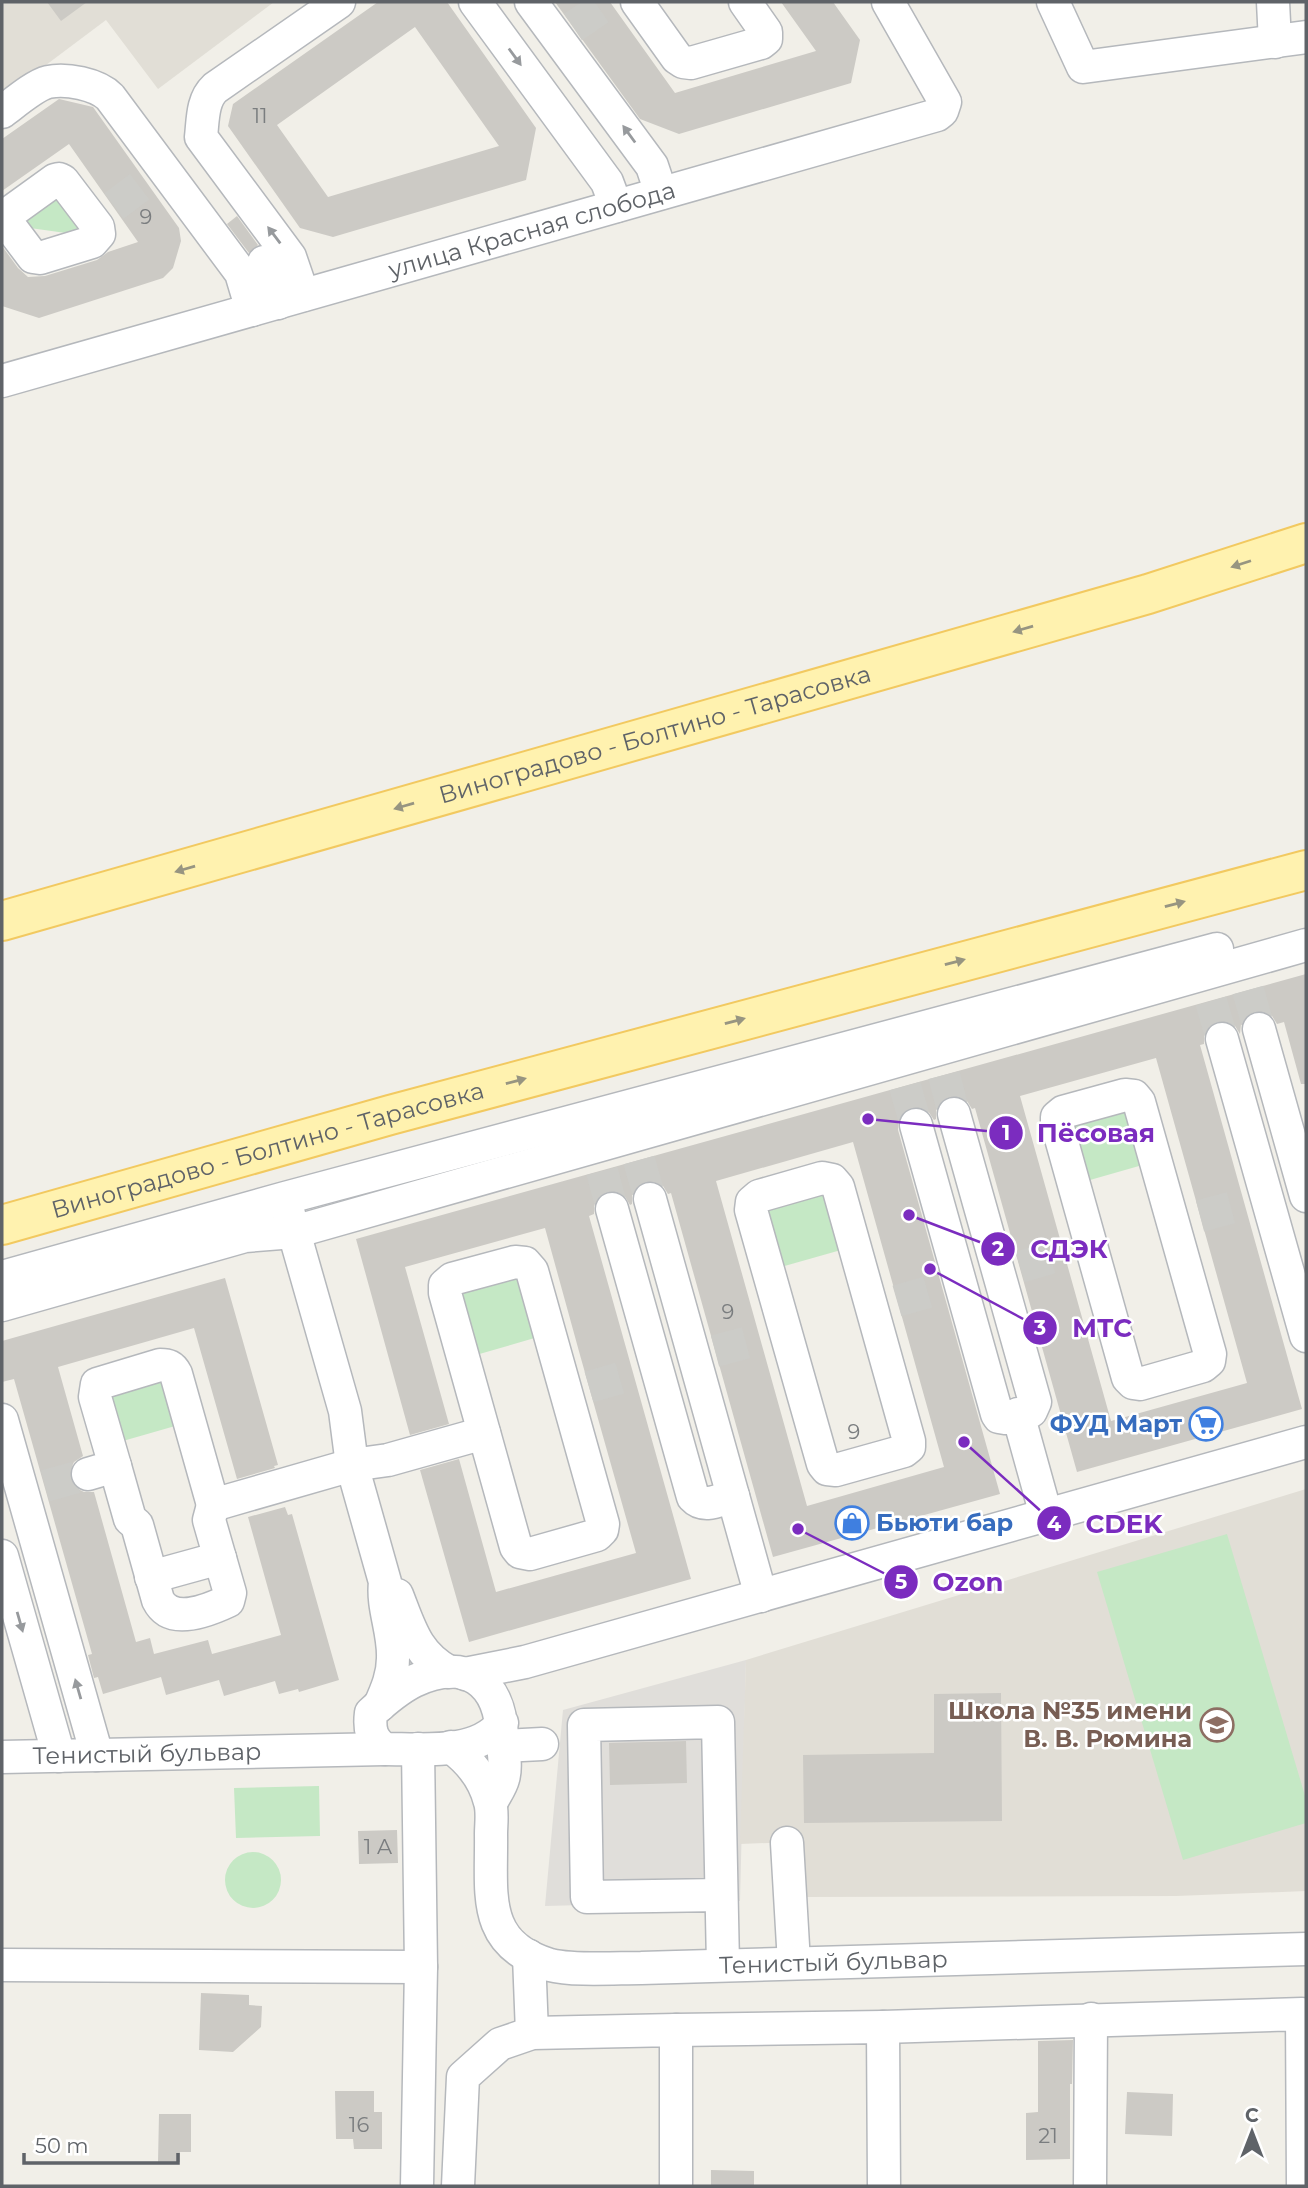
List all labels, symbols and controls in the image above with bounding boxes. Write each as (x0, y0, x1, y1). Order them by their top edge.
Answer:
one-way arrow (508, 48, 522, 66)
house number: 11 (252, 103, 268, 128)
one-way arrow (622, 125, 636, 144)
street label: улица Красная слобода (384, 175, 679, 285)
house number: 9 (140, 204, 152, 229)
one-way arrow (267, 225, 281, 244)
one-way arrow (1231, 559, 1252, 570)
one-way arrow (1013, 625, 1034, 635)
street label: Виноградово - Болтино - Тарасовка (435, 659, 874, 810)
one-way arrow (393, 802, 414, 812)
one-way arrow (174, 864, 196, 875)
one-way arrow (1164, 898, 1186, 909)
one-way arrow (944, 956, 966, 967)
one-way arrow (725, 1016, 746, 1026)
one-way arrow (505, 1075, 527, 1086)
street label: Виноградово - Болтино - Тарасовка (48, 1076, 487, 1224)
callout: Пёсовая (988, 1110, 1170, 1157)
text: Пёсовая (1037, 1117, 1155, 1149)
text: 1 (1002, 1120, 1010, 1145)
callout: СДЭК (981, 1226, 1122, 1273)
text: СДЭК (1030, 1233, 1108, 1265)
text: 2 (992, 1236, 1004, 1261)
house number: 9 (722, 1299, 734, 1324)
callout: МТС (1022, 1304, 1146, 1351)
text: МТС (1072, 1312, 1132, 1344)
text: 3 (1033, 1315, 1046, 1340)
supermarket icon: ФУД Март (1187, 1405, 1225, 1443)
place label: ФУД Март (1050, 1409, 1182, 1438)
house number: 9 (848, 1419, 860, 1444)
callout: CDEK (1037, 1500, 1177, 1547)
shop icon: Бьюти бар (833, 1504, 871, 1542)
place label: Бьюти бар (876, 1508, 1013, 1537)
text: CDEK (1086, 1508, 1163, 1540)
text: 4 (1047, 1511, 1062, 1536)
callout: Ozon (884, 1558, 1017, 1605)
text: Ozon (933, 1566, 1003, 1598)
text: 5 (895, 1569, 907, 1594)
one-way arrow (16, 1612, 26, 1633)
one-way arrow (72, 1678, 83, 1700)
place label: Школа №35 имени В. В. Рюмина (948, 1696, 1192, 1753)
school or university icon: Школа №35 имени В. В. Рюмина (1198, 1706, 1236, 1744)
street label: Тенистый бульвар (32, 1737, 262, 1770)
house number: 1 А (364, 1834, 393, 1859)
street label: Тенистый бульвар (719, 1944, 948, 1980)
north arrow (1217, 2097, 1287, 2167)
text: С (1245, 2104, 1259, 2127)
house number: 16 (349, 2112, 369, 2137)
scale bar (24, 2122, 178, 2166)
house number: 21 (1038, 2123, 1058, 2148)
text: 50 m (35, 2133, 89, 2158)

